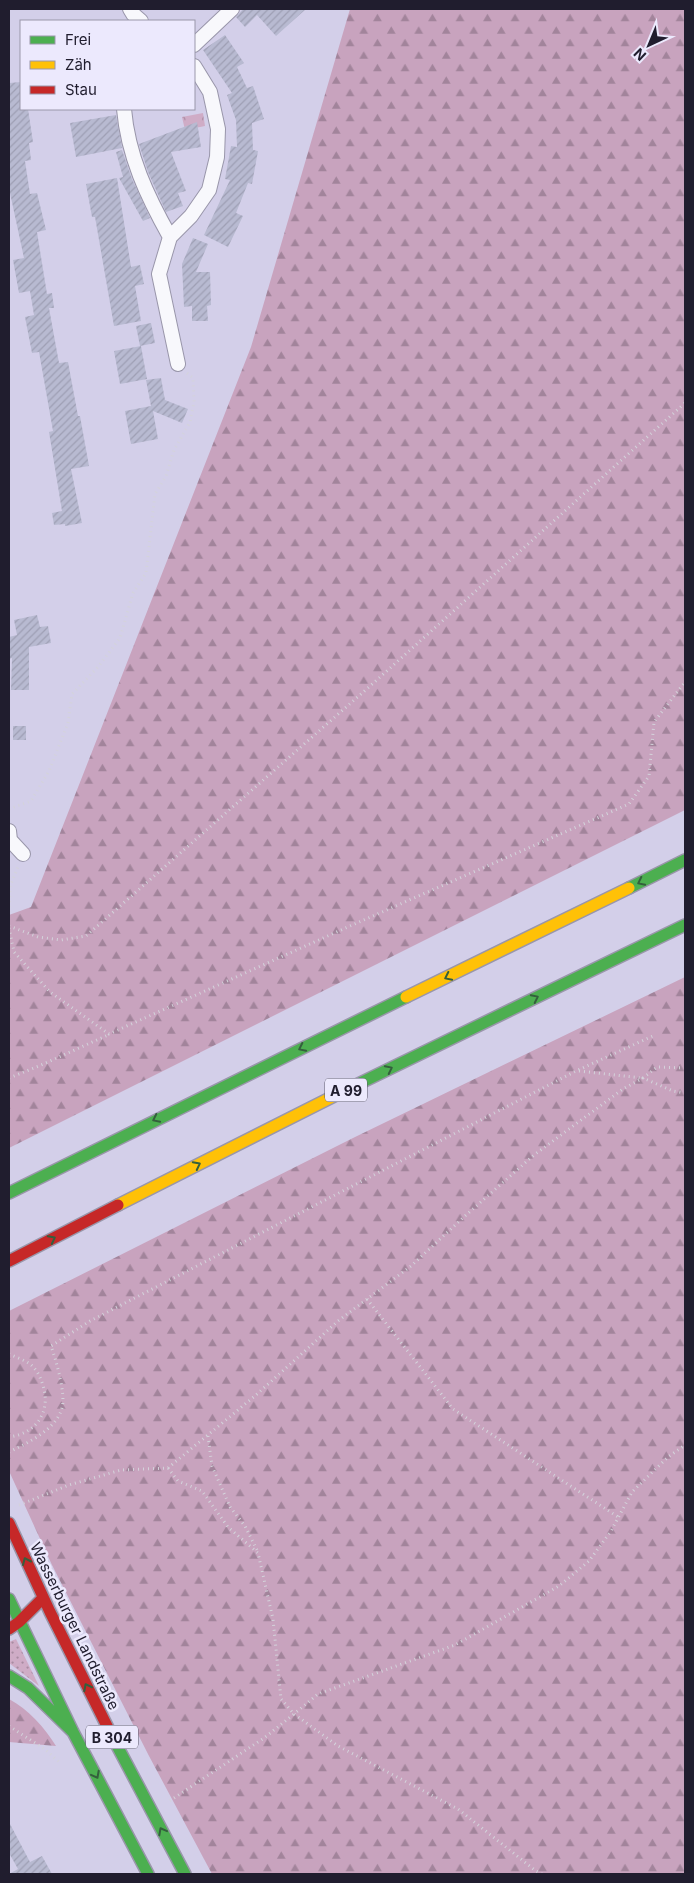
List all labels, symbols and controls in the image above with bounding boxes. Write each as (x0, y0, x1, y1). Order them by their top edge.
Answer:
legend (20, 20, 195, 110)
north arrow (624, 20, 674, 70)
text: Frei (65, 30, 91, 49)
text: N (630, 45, 649, 65)
text: Zäh (65, 55, 92, 74)
text: Stau (65, 80, 97, 99)
one-way arrow (638, 876, 647, 886)
one-way arrow (444, 970, 453, 981)
one-way arrow (530, 994, 539, 1004)
one-way arrow (298, 1042, 307, 1053)
one-way arrow (384, 1065, 393, 1075)
road number: A 99 (325, 1078, 367, 1102)
one-way arrow (152, 1113, 161, 1123)
one-way arrow (192, 1161, 201, 1171)
one-way arrow (47, 1235, 56, 1245)
street label: Wasserburger Landstraße (26, 1539, 124, 1713)
one-way arrow (21, 1557, 32, 1566)
one-way arrow (83, 1683, 93, 1692)
road number: B 304 (86, 1725, 138, 1748)
one-way arrow (90, 1770, 100, 1779)
one-way arrow (158, 1828, 168, 1837)

